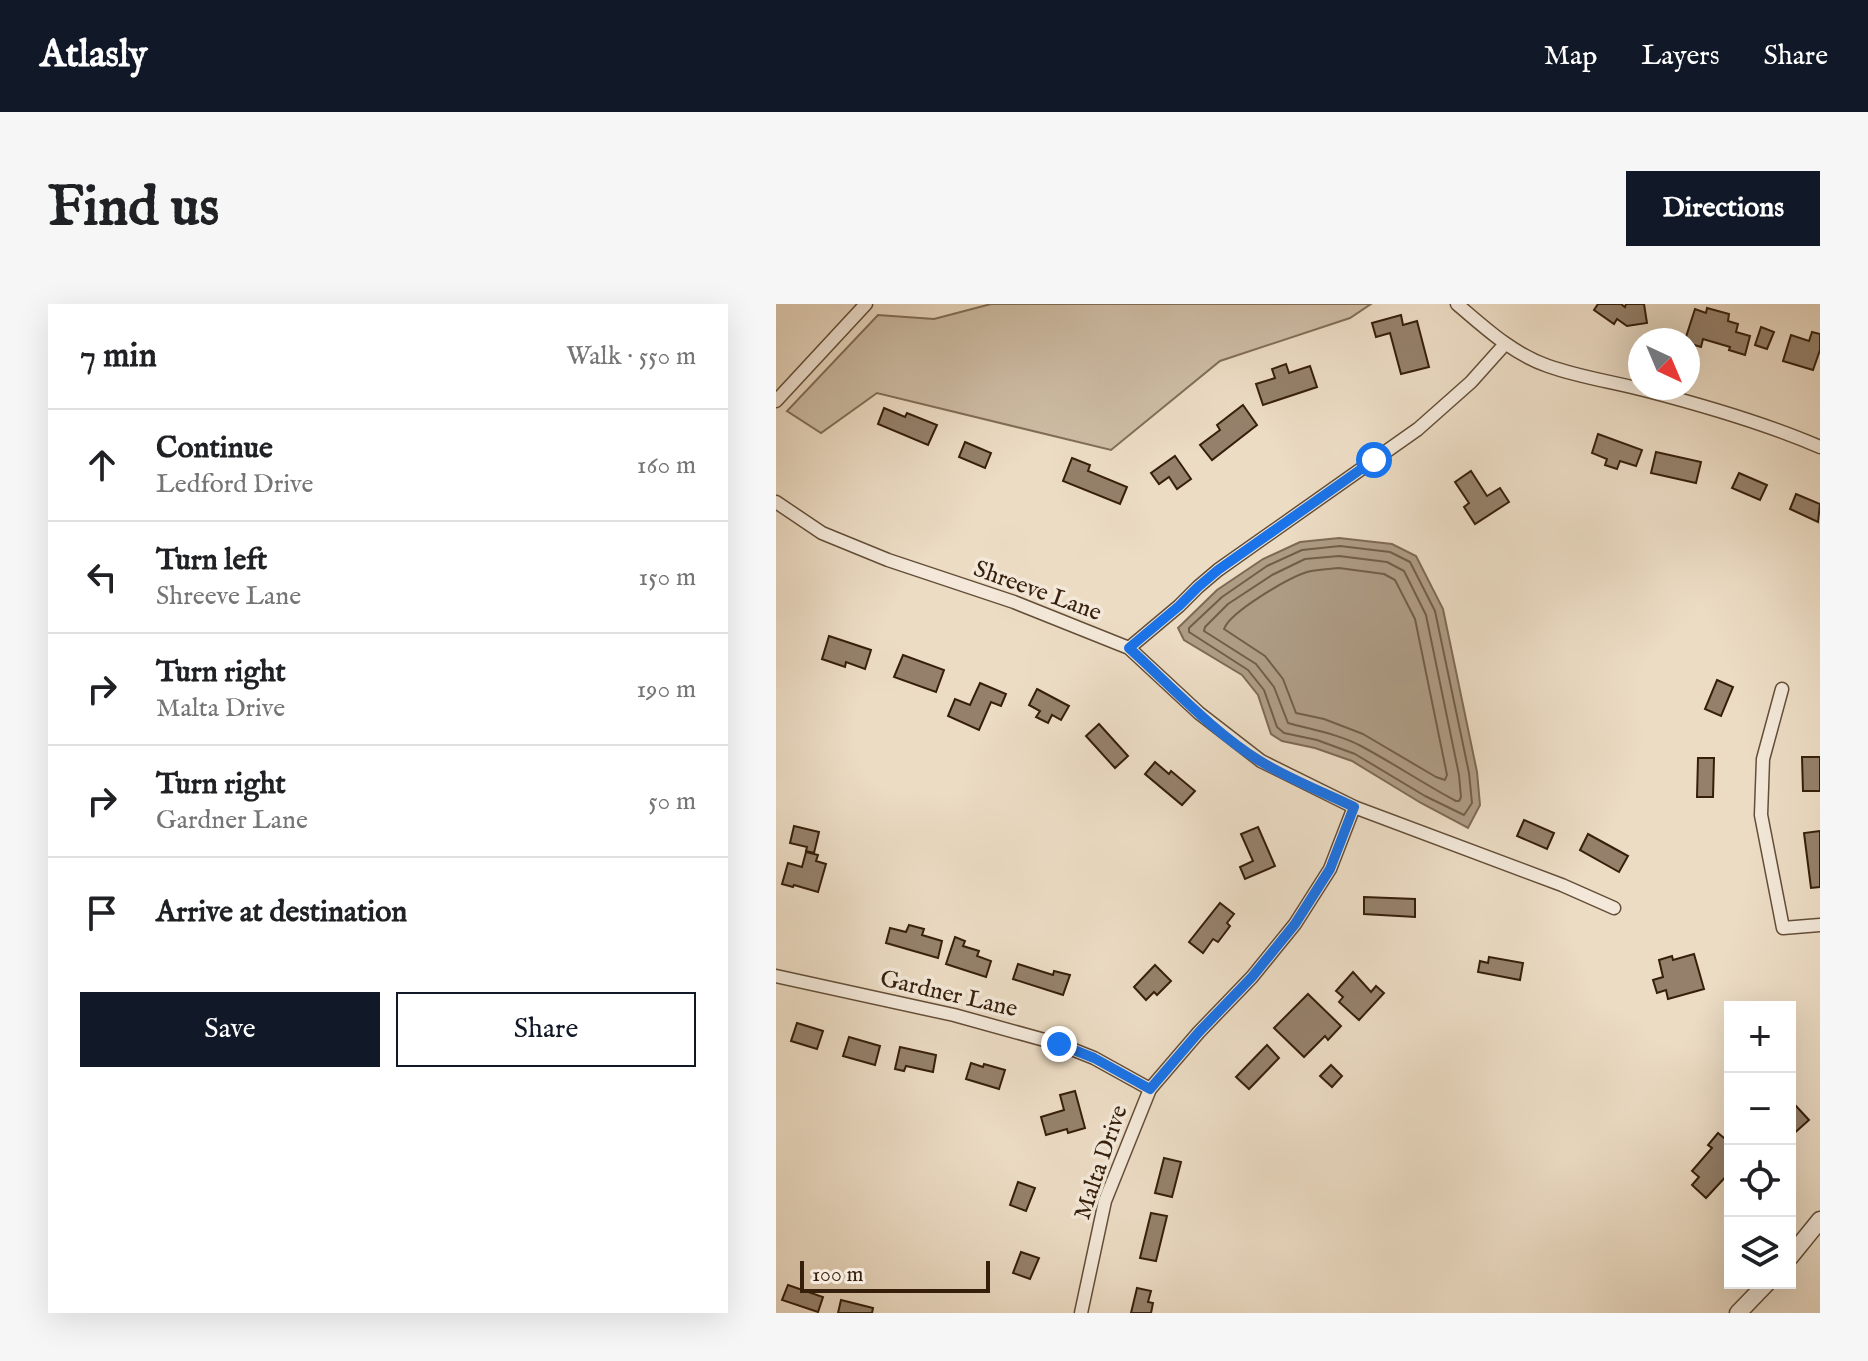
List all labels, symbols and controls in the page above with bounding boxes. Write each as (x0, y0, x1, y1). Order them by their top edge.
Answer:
text: Atlasly (40, 32, 148, 80)
text: Map (1544, 39, 1597, 74)
text: Layers (1641, 39, 1720, 74)
text: Share (1764, 39, 1828, 74)
button: Directions (1626, 171, 1820, 246)
text: Find us (48, 173, 219, 244)
north arrow (1628, 328, 1700, 400)
text: 7 min (80, 335, 157, 378)
text: Walk · 550 m (566, 340, 696, 373)
text: Continue (156, 430, 273, 468)
route start (1356, 442, 1392, 478)
icon: ahead (80, 443, 124, 487)
text: 160 m (637, 449, 696, 482)
text: Ledford Drive (156, 468, 313, 501)
text: Turn left (156, 542, 267, 580)
street label: Shreeve Lane (969, 554, 1106, 629)
icon: left (80, 555, 124, 599)
text: 150 m (638, 561, 696, 594)
text: Shreeve Lane (156, 580, 301, 613)
text: Turn right (156, 654, 286, 692)
icon: right (80, 667, 124, 711)
text: 190 m (636, 673, 696, 706)
text: Malta Drive (156, 692, 285, 725)
text: Turn right (156, 766, 286, 804)
icon: right (80, 779, 124, 823)
text: 50 m (648, 785, 696, 818)
text: Gardner Lane (156, 804, 308, 837)
icon: arrive (80, 891, 124, 935)
text: Arrive at destination (156, 894, 407, 932)
street label: Gardner Lane (877, 964, 1020, 1025)
button: Save (80, 992, 380, 1067)
button: Share (396, 992, 696, 1067)
map controls (1724, 1001, 1796, 1289)
button: + (1724, 1001, 1796, 1073)
route end (1041, 1026, 1077, 1062)
button: − (1724, 1073, 1796, 1145)
street label: Malta Drive (1067, 1101, 1135, 1224)
button: locate (1724, 1145, 1796, 1217)
button: layers (1724, 1217, 1796, 1289)
scale bar (800, 1257, 990, 1293)
text: 100 m (812, 1261, 864, 1289)

